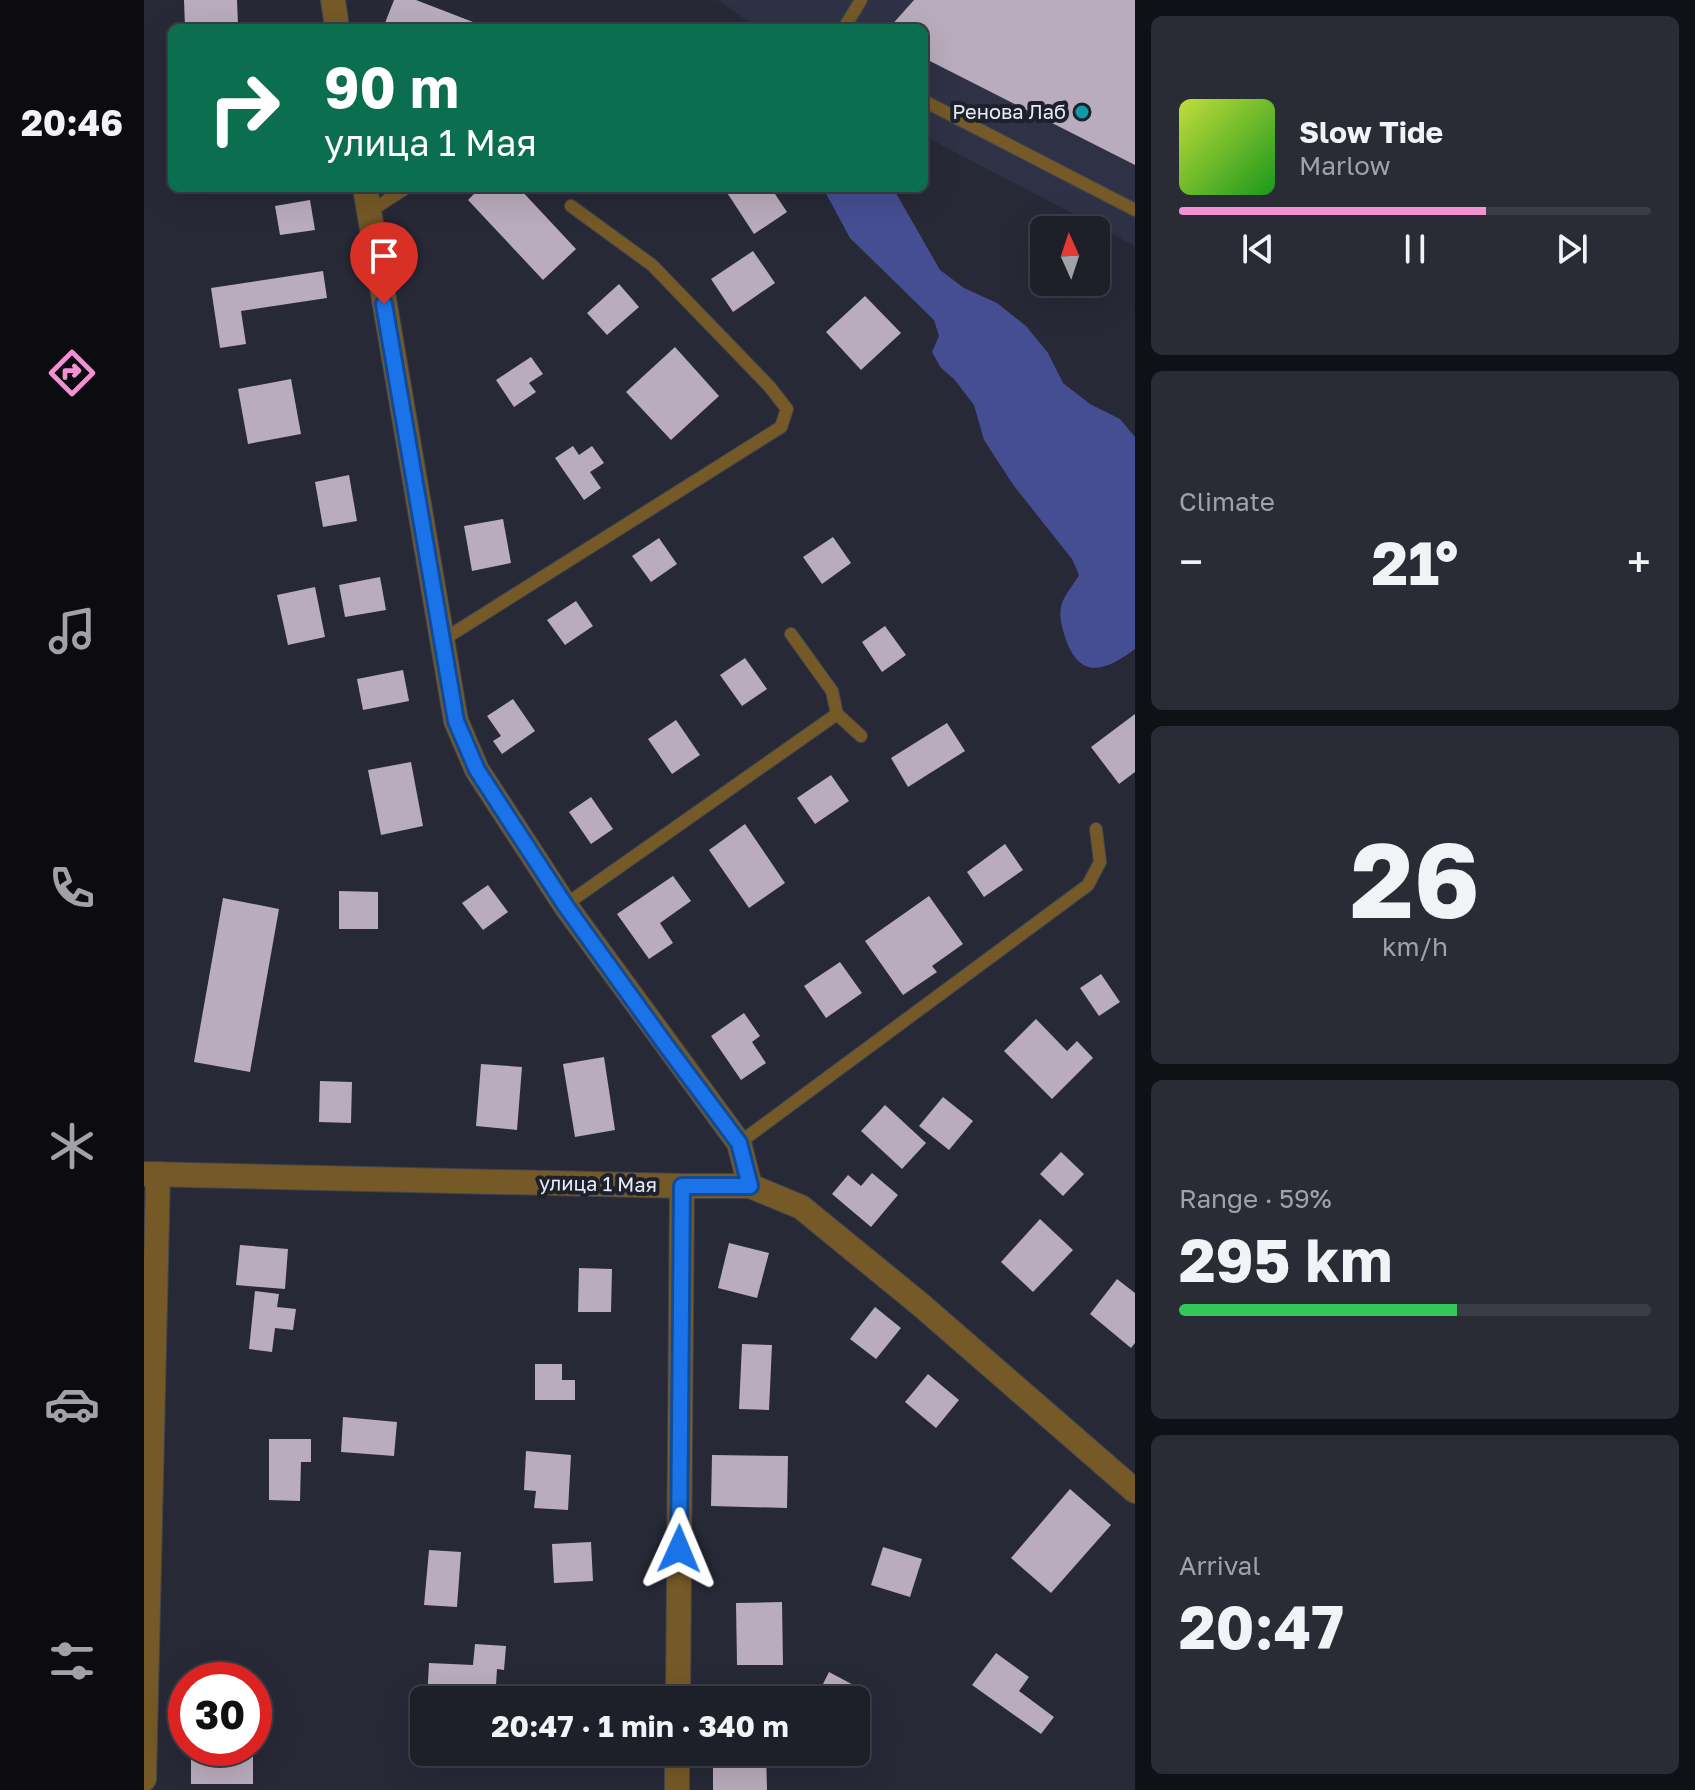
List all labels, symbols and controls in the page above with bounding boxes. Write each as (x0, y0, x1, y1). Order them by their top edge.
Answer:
text: 90 m (324, 53, 459, 120)
icon: right (192, 56, 296, 160)
place label: Ренова Лаб (952, 99, 1066, 123)
text: 20:46 (21, 101, 123, 144)
marker: Ренова Лаб (1073, 103, 1091, 121)
text: Slow Tide (1299, 114, 1443, 150)
text: улица 1 Мая (324, 121, 537, 164)
text: Marlow (1299, 150, 1391, 181)
north arrow (1030, 216, 1110, 296)
map controls (1030, 216, 1110, 296)
pin (350, 222, 418, 304)
icon: previous (1236, 227, 1280, 271)
icon: pause (1393, 227, 1437, 271)
icon: next (1550, 227, 1594, 271)
icon: arrive (362, 234, 406, 278)
icon: directions (44, 345, 100, 401)
text: Climate (1179, 486, 1275, 517)
text: 21° (1372, 526, 1458, 598)
text: − (1179, 535, 1203, 588)
text: + (1627, 535, 1651, 588)
icon: music (44, 603, 100, 659)
text: 26 (1350, 816, 1480, 941)
icon: phone (44, 860, 100, 916)
text: km/h (1382, 931, 1448, 962)
icon: climate (44, 1118, 100, 1174)
street label: улица 1 Мая (539, 1170, 657, 1196)
text: Range · 59% (1179, 1183, 1332, 1214)
text: 295 km (1179, 1223, 1393, 1295)
icon: car (44, 1376, 100, 1432)
position arrow (637, 1507, 721, 1591)
text: Arrival (1179, 1550, 1260, 1581)
text: 20:47 (1179, 1590, 1344, 1662)
icon: filters (44, 1633, 100, 1689)
speed limit sign: 30 (168, 1662, 272, 1766)
text: 20:47 · 1 min · 340 m (491, 1708, 789, 1744)

